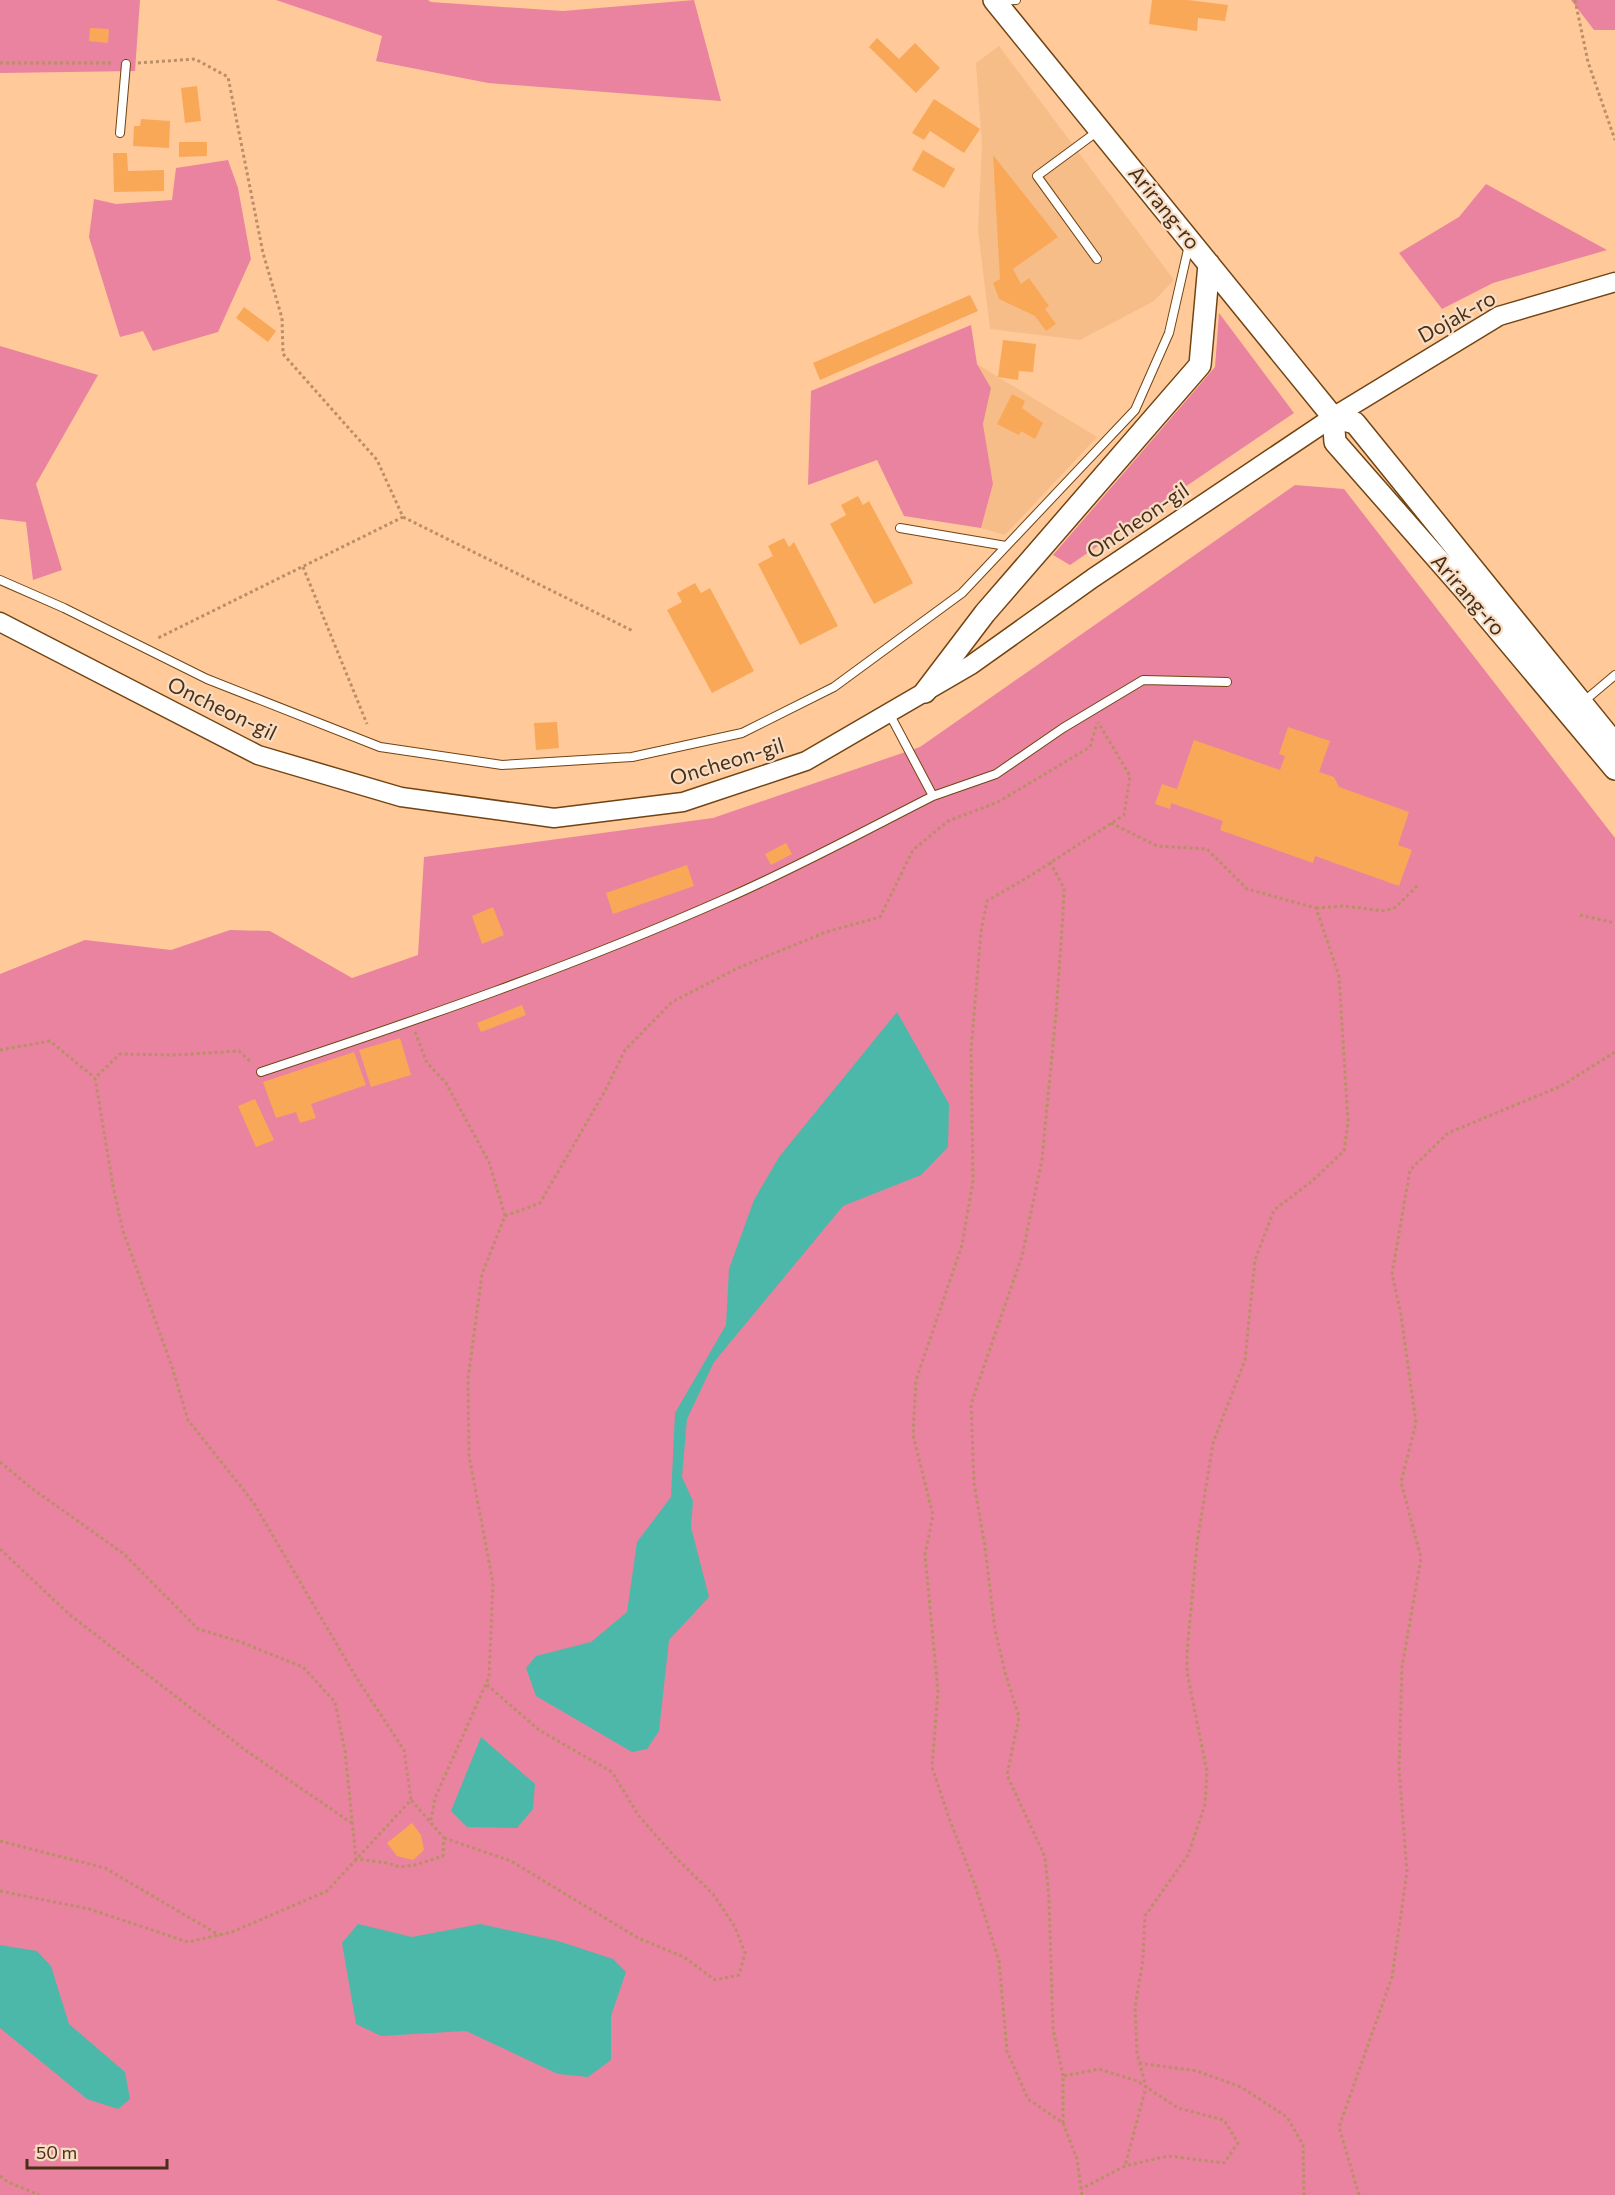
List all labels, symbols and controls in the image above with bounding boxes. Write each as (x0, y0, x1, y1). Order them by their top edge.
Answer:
street label: Arirang-ro (1124, 160, 1206, 254)
street label: Dojak-ro (1413, 284, 1499, 347)
street label: Oncheon-gil (1081, 476, 1193, 563)
street label: Arirang-ro (1427, 548, 1511, 640)
street label: Oncheon-gil (164, 670, 281, 745)
street label: Oncheon-gil (666, 731, 787, 790)
scale bar (27, 2132, 166, 2170)
text: 50 m (36, 2141, 77, 2163)

